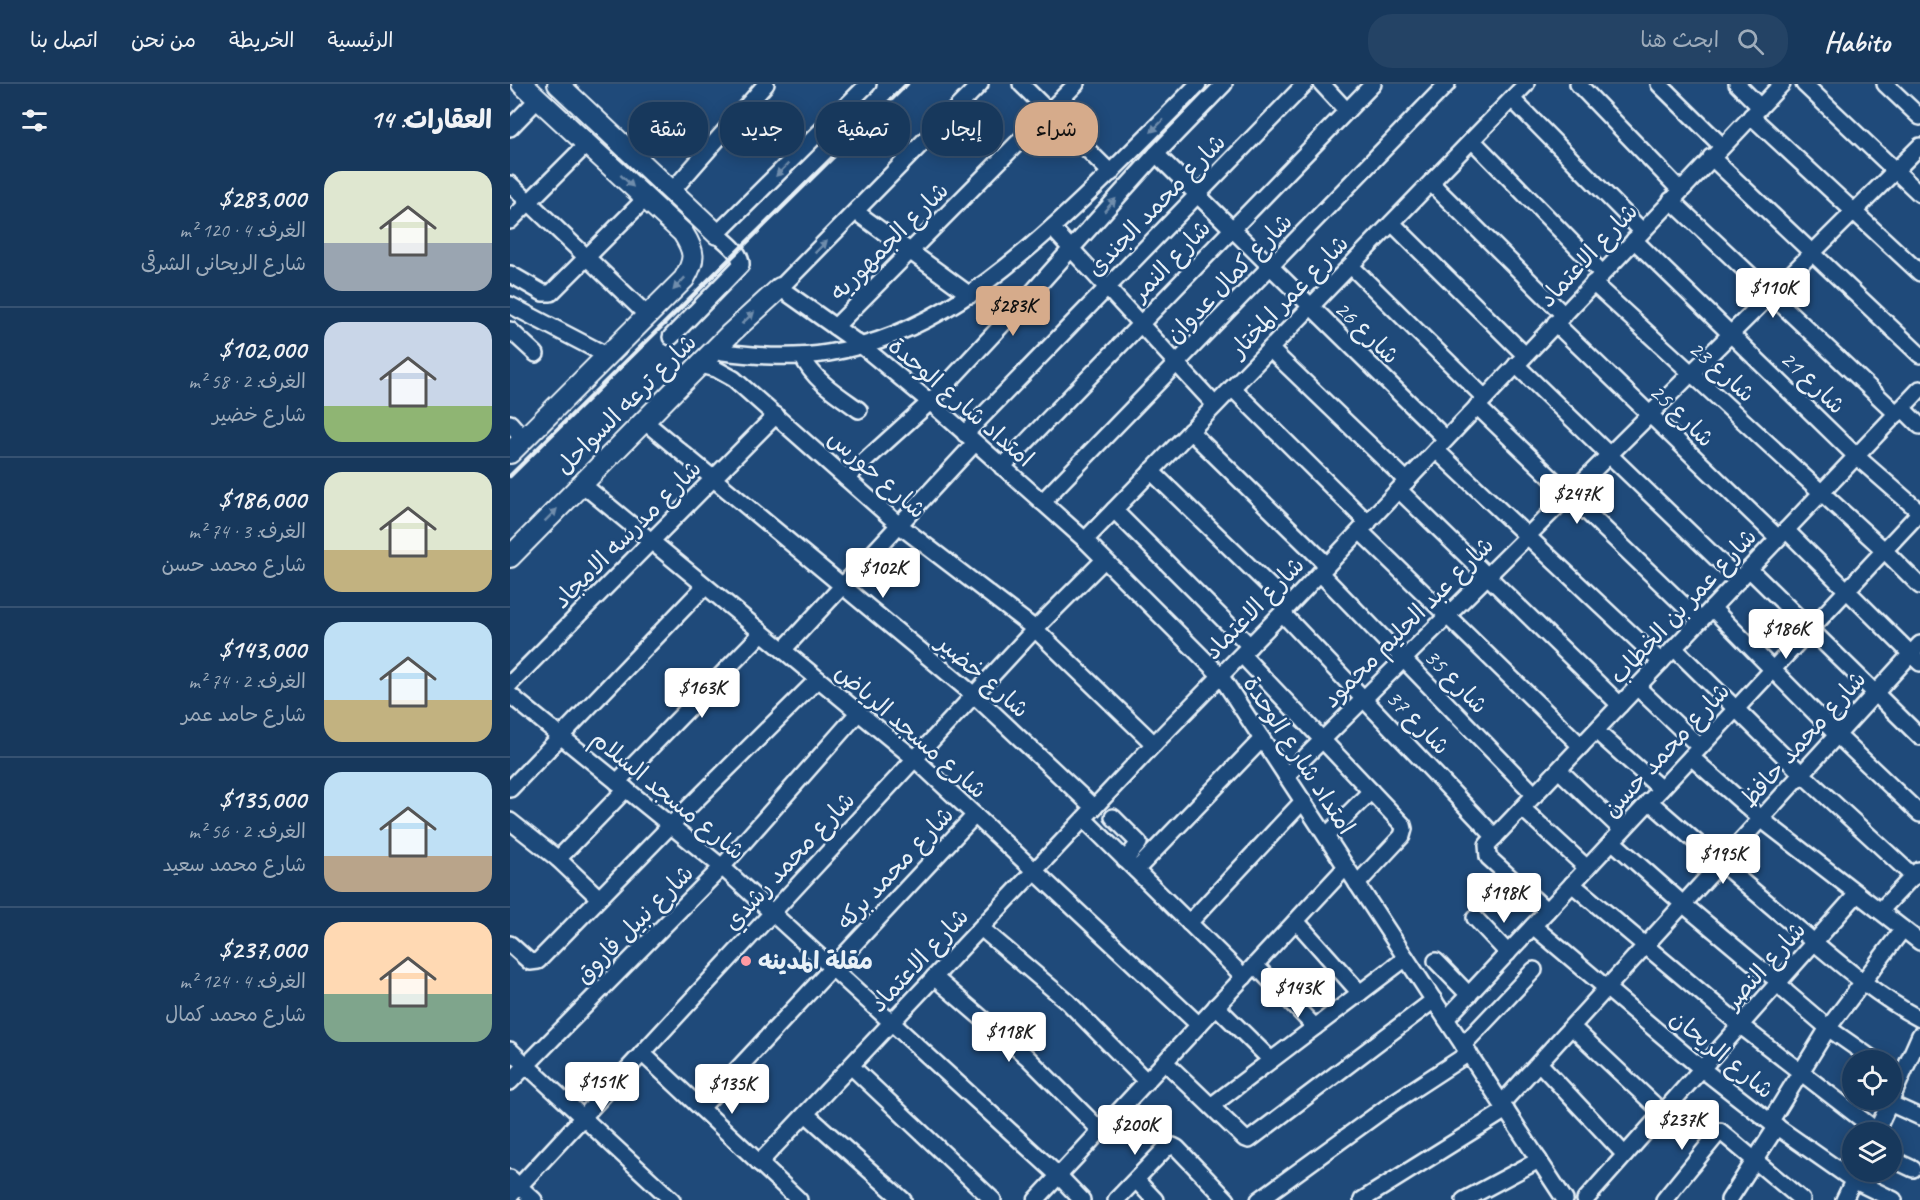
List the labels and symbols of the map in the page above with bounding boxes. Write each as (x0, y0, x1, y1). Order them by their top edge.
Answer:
one-way arrow (1151, 118, 1165, 132)
street label: شارع محمد الجندى (1080, 127, 1233, 284)
one-way arrow (775, 162, 789, 176)
one-way arrow (619, 174, 634, 187)
street label: شارع الجمهوريه (823, 175, 956, 308)
street label: شارع الاعتماد (1532, 196, 1645, 315)
one-way arrow (1103, 198, 1116, 213)
street label: شارع كمال عدوان (1159, 207, 1300, 351)
street label: شارع النمر (1124, 213, 1218, 310)
street label: شارع عمر المختار (1222, 228, 1357, 366)
one-way arrow (814, 239, 828, 254)
pin: $110K (1731, 268, 1815, 319)
one-way arrow (673, 276, 686, 291)
pin: $283K (971, 286, 1055, 337)
street label: شارع 26 (1327, 294, 1406, 372)
one-way arrow (740, 312, 755, 325)
street label: شارع ترعه السواحل (549, 327, 704, 482)
street label: امتداد شارع الوحدة (881, 331, 1040, 475)
street label: شارع 23 (1681, 333, 1762, 410)
street label: شارع 21 (1773, 344, 1852, 422)
street label: شارع 25 (1642, 377, 1721, 455)
street label: شارع حورس (820, 423, 932, 526)
street label: شارع مدرسه الامجاد (546, 453, 709, 616)
pin: $247K (1535, 474, 1619, 525)
one-way arrow (544, 509, 558, 523)
street label: شارع عمر بن الخطاب (1603, 522, 1764, 692)
street label: شارع عبد الحليم محمود (1316, 530, 1502, 716)
pin: $102K (841, 548, 925, 599)
street label: شارع الاعتماد (1197, 550, 1312, 667)
pin: $186K (1744, 609, 1828, 660)
street label: شارع خضير (928, 626, 1035, 726)
street label: شارع 35 (1416, 642, 1494, 721)
street label: شارع مسجد الرياض (828, 657, 993, 807)
street label: شارع محمد حافظ (1734, 664, 1874, 815)
pin: $163K (660, 668, 744, 719)
street label: امتداد شارع الوحدة (1235, 670, 1361, 841)
street label: شارع محمد حسن (1596, 676, 1738, 825)
street label: شارع 37 (1378, 683, 1456, 762)
street label: شارع مسجد السلام (583, 724, 751, 869)
street label: شارع محمد رشدي (717, 785, 863, 938)
street label: شارع محمد بركه (830, 800, 961, 937)
pin: $195K (1681, 834, 1765, 885)
street label: شارع نبيل فاروق (568, 858, 701, 991)
pin: $198K (1462, 873, 1546, 924)
street label: شارع الاعتماد (863, 901, 976, 1020)
street label: شارع النصر (1716, 915, 1814, 1018)
place label: مقلة المدينه (758, 946, 873, 976)
marker: مقلة المدينه (739, 954, 753, 968)
pin: $143K (1256, 968, 1340, 1019)
street label: شارع الريحان (1663, 1003, 1780, 1107)
pin: $118K (967, 1012, 1051, 1063)
pin: $151K (560, 1062, 644, 1113)
pin: $135K (690, 1064, 774, 1115)
pin: $237K (1640, 1100, 1724, 1151)
pin: $200K (1093, 1105, 1177, 1156)

